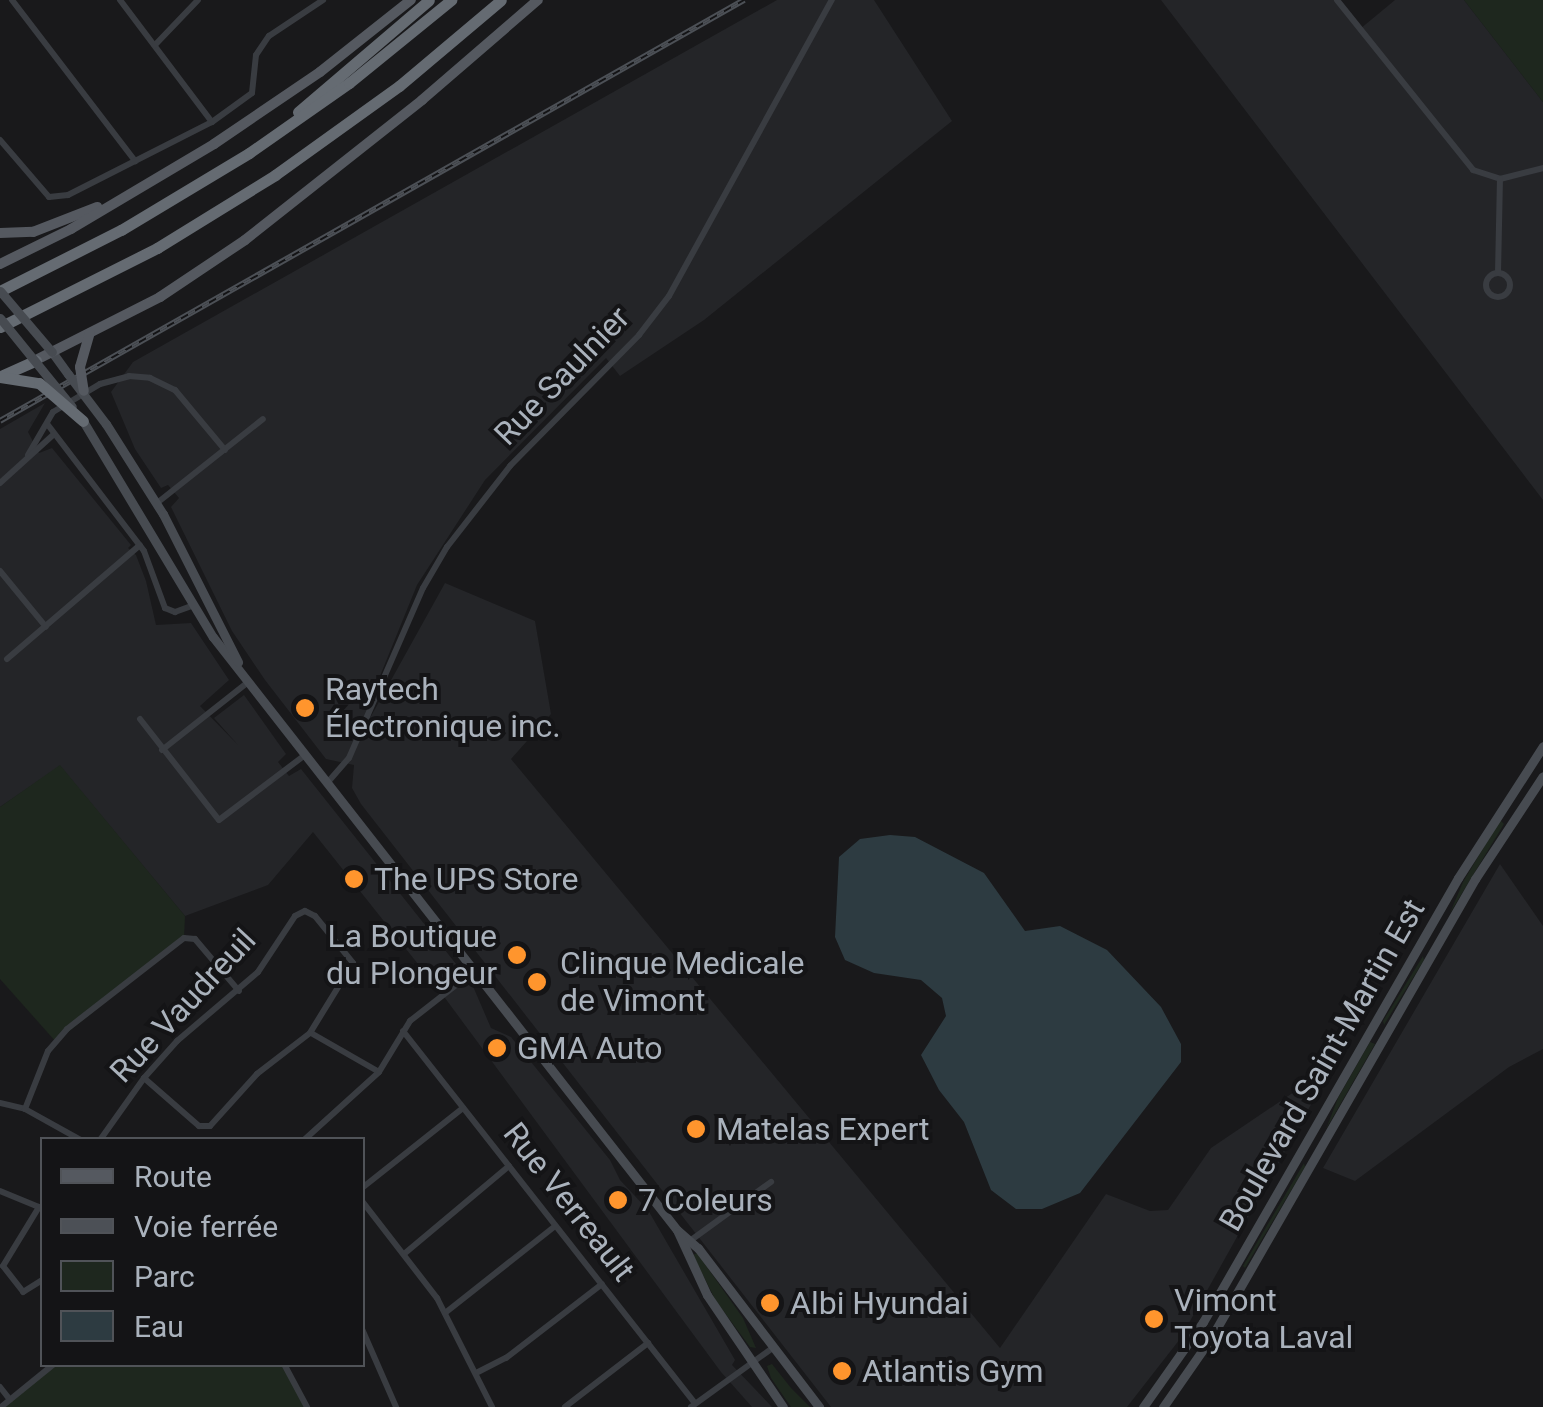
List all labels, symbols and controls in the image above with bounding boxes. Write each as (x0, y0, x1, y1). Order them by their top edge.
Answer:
street label: Rue Saulnier (487, 299, 637, 453)
place label: Raytech Électronique inc. (325, 671, 561, 746)
marker: Raytech Électronique inc. (294, 697, 316, 719)
place label: The UPS Store (374, 860, 578, 898)
marker: The UPS Store (343, 868, 365, 890)
street label: Boulevard Saint-Martin Est (1211, 892, 1433, 1238)
place label: La Boutique du Plongeur (326, 918, 497, 993)
street label: Rue Vaudreuil (102, 921, 264, 1091)
marker: La Boutique du Plongeur (506, 944, 528, 966)
place label: Clinque Medicale de Vimont (560, 945, 804, 1020)
marker: Clinque Medicale de Vimont (524, 969, 550, 995)
place label: GMA Auto (517, 1029, 663, 1067)
marker: GMA Auto (486, 1037, 508, 1059)
place label: Matelas Expert (716, 1110, 930, 1148)
street label: Rue Verreault (495, 1115, 643, 1289)
marker: Matelas Expert (685, 1118, 707, 1140)
legend (40, 1137, 365, 1367)
text: Route (134, 1159, 212, 1194)
place label: 7 Coleurs (638, 1181, 773, 1219)
marker: 7 Coleurs (607, 1189, 629, 1211)
text: Voie ferrée (134, 1209, 278, 1244)
text: Parc (134, 1259, 195, 1294)
place label: Vimont Toyota Laval (1174, 1282, 1353, 1357)
place label: Albi Hyundai (790, 1284, 969, 1322)
marker: Albi Hyundai (759, 1292, 781, 1314)
marker: Vimont Toyota Laval (1143, 1308, 1165, 1330)
text: Eau (134, 1309, 184, 1344)
place label: Atlantis Gym (862, 1352, 1044, 1390)
marker: Atlantis Gym (831, 1360, 853, 1382)

